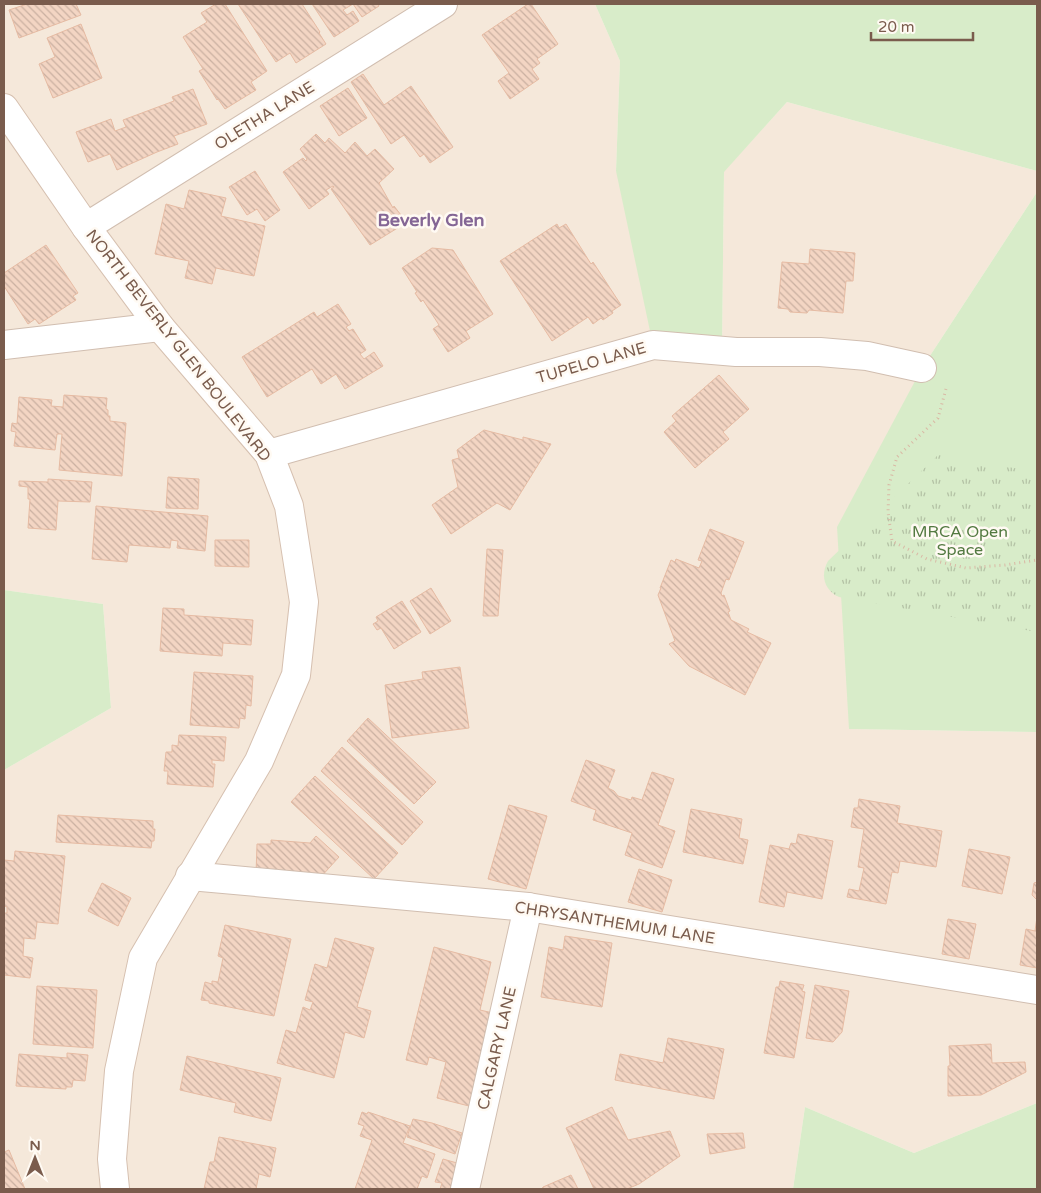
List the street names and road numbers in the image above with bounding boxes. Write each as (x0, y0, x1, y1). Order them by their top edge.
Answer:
street label: OLETHA LANE (211, 77, 318, 155)
street label: NORTH BEVERLY GLEN BOULEVARD (81, 225, 275, 466)
street label: TUPELO LANE (534, 338, 648, 388)
street label: CHRYSANTHEMUM LANE (513, 897, 716, 949)
street label: CALGARY LANE (473, 985, 521, 1112)

